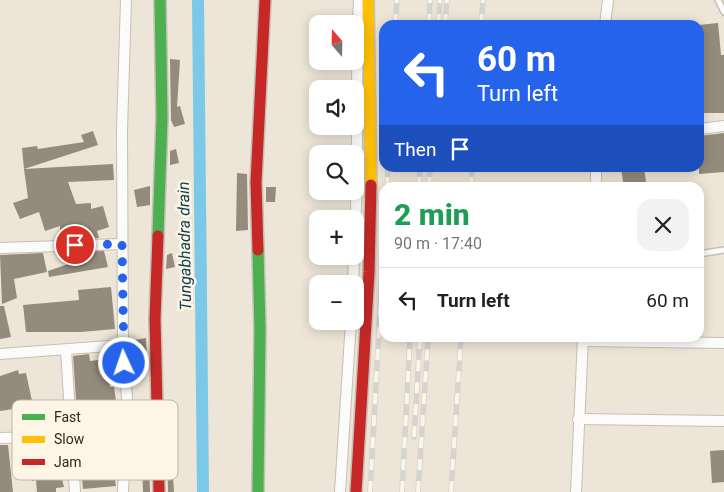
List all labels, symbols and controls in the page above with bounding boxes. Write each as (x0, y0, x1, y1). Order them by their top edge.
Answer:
north arrow (309, 15, 364, 70)
map controls (309, 15, 364, 330)
text: 60 m (477, 39, 556, 80)
icon: left (394, 40, 459, 105)
button: sound (309, 80, 364, 135)
text: Turn left (477, 81, 558, 106)
icon: arrive (446, 135, 474, 163)
text: Then (394, 138, 436, 161)
button: search (309, 145, 364, 200)
water label: Tungabhadra drain (174, 181, 195, 311)
text: 2 min (394, 197, 470, 232)
button: close (637, 199, 689, 251)
button: + (309, 210, 364, 265)
pin (54, 224, 96, 266)
icon: arrive (61, 231, 89, 259)
text: 90 m · 17:40 (394, 234, 482, 253)
button: − (309, 275, 364, 330)
icon: left (394, 286, 422, 314)
text: Turn left (437, 289, 510, 312)
text: 60 m (646, 289, 689, 312)
position arrow (97, 336, 149, 388)
legend (12, 400, 178, 480)
text: Fast (54, 409, 81, 425)
text: Slow (54, 431, 85, 447)
text: Jam (54, 454, 82, 470)

